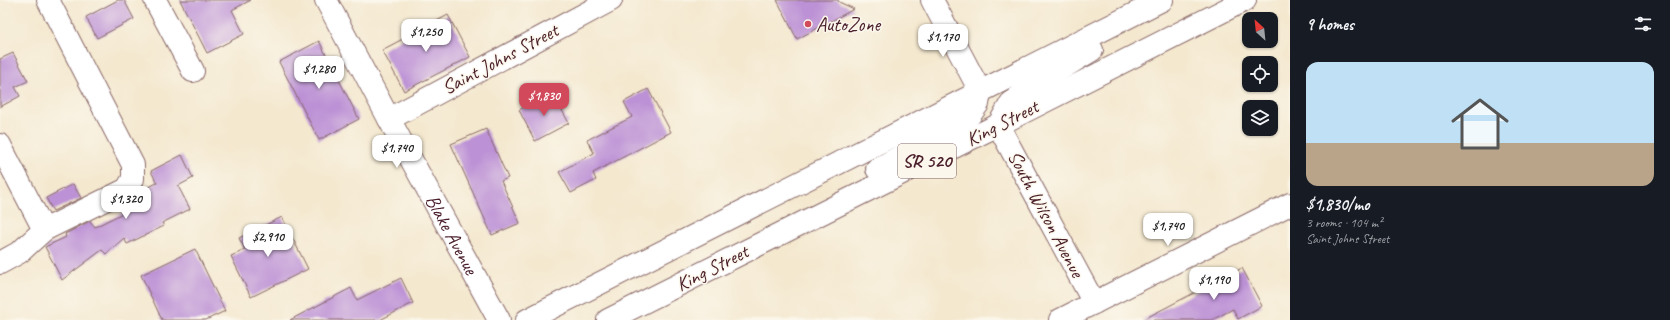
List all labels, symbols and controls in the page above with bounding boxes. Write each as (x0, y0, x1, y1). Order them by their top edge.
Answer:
place label: AutoZone (816, 12, 881, 37)
north arrow (1242, 12, 1278, 48)
map controls (1242, 12, 1278, 136)
icon: filters (1632, 13, 1654, 35)
text: 9 homes (1306, 14, 1354, 35)
street label: Saint Johns Street (438, 17, 565, 100)
pin: $1,250 (393, 19, 459, 53)
marker: AutoZone (803, 19, 813, 29)
text: $1,250 (410, 24, 442, 40)
pin: $1,170 (910, 24, 976, 58)
text: $1,170 (927, 29, 959, 45)
pin: $1,280 (286, 56, 352, 90)
button: locate (1242, 56, 1278, 92)
text: $1,280 (303, 61, 335, 77)
pin: $1,830 (511, 83, 577, 117)
text: $1,830 (528, 88, 560, 104)
icon: home (1444, 88, 1516, 160)
street label: King Street (962, 93, 1045, 152)
button: layers (1242, 100, 1278, 136)
pin: $1,740 (364, 135, 430, 169)
text: $1,740 (381, 140, 413, 156)
road number: SR 520 (898, 144, 956, 178)
street label: South Wilson Avenue (1002, 146, 1091, 283)
pin: $1,320 (93, 186, 159, 220)
street label: Blake Avenue (420, 190, 485, 280)
text: $1,320 (110, 191, 142, 207)
text: $1,830/mo (1306, 194, 1369, 215)
pin: $1,740 (1135, 213, 1201, 247)
text: 3 rooms · 104 m² (1306, 215, 1382, 231)
text: $1,740 (1152, 218, 1184, 234)
pin: $2,910 (235, 224, 301, 258)
text: $2,910 (252, 229, 284, 245)
text: Saint Johns Street (1306, 231, 1389, 247)
street label: King Street (672, 238, 755, 297)
pin: $1,190 (1181, 267, 1247, 301)
text: $1,190 (1198, 272, 1230, 288)

